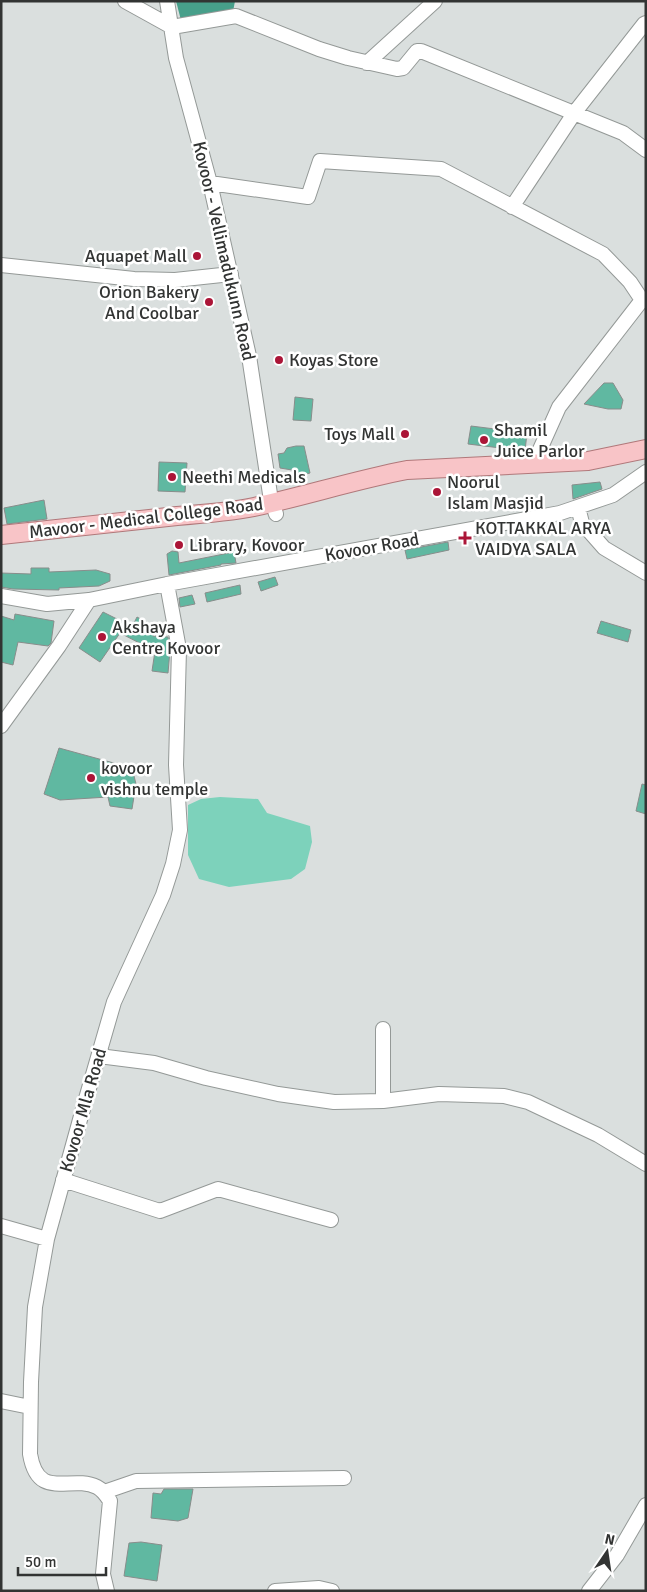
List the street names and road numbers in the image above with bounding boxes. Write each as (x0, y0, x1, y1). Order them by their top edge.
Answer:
street label: Kovoor - Vellimadukunn Road (188, 139, 260, 363)
street label: Mavoor - Medical College Road (28, 493, 264, 543)
street label: Kovoor Road (323, 528, 421, 566)
street label: Kovoor Mla Road (55, 1045, 111, 1175)

